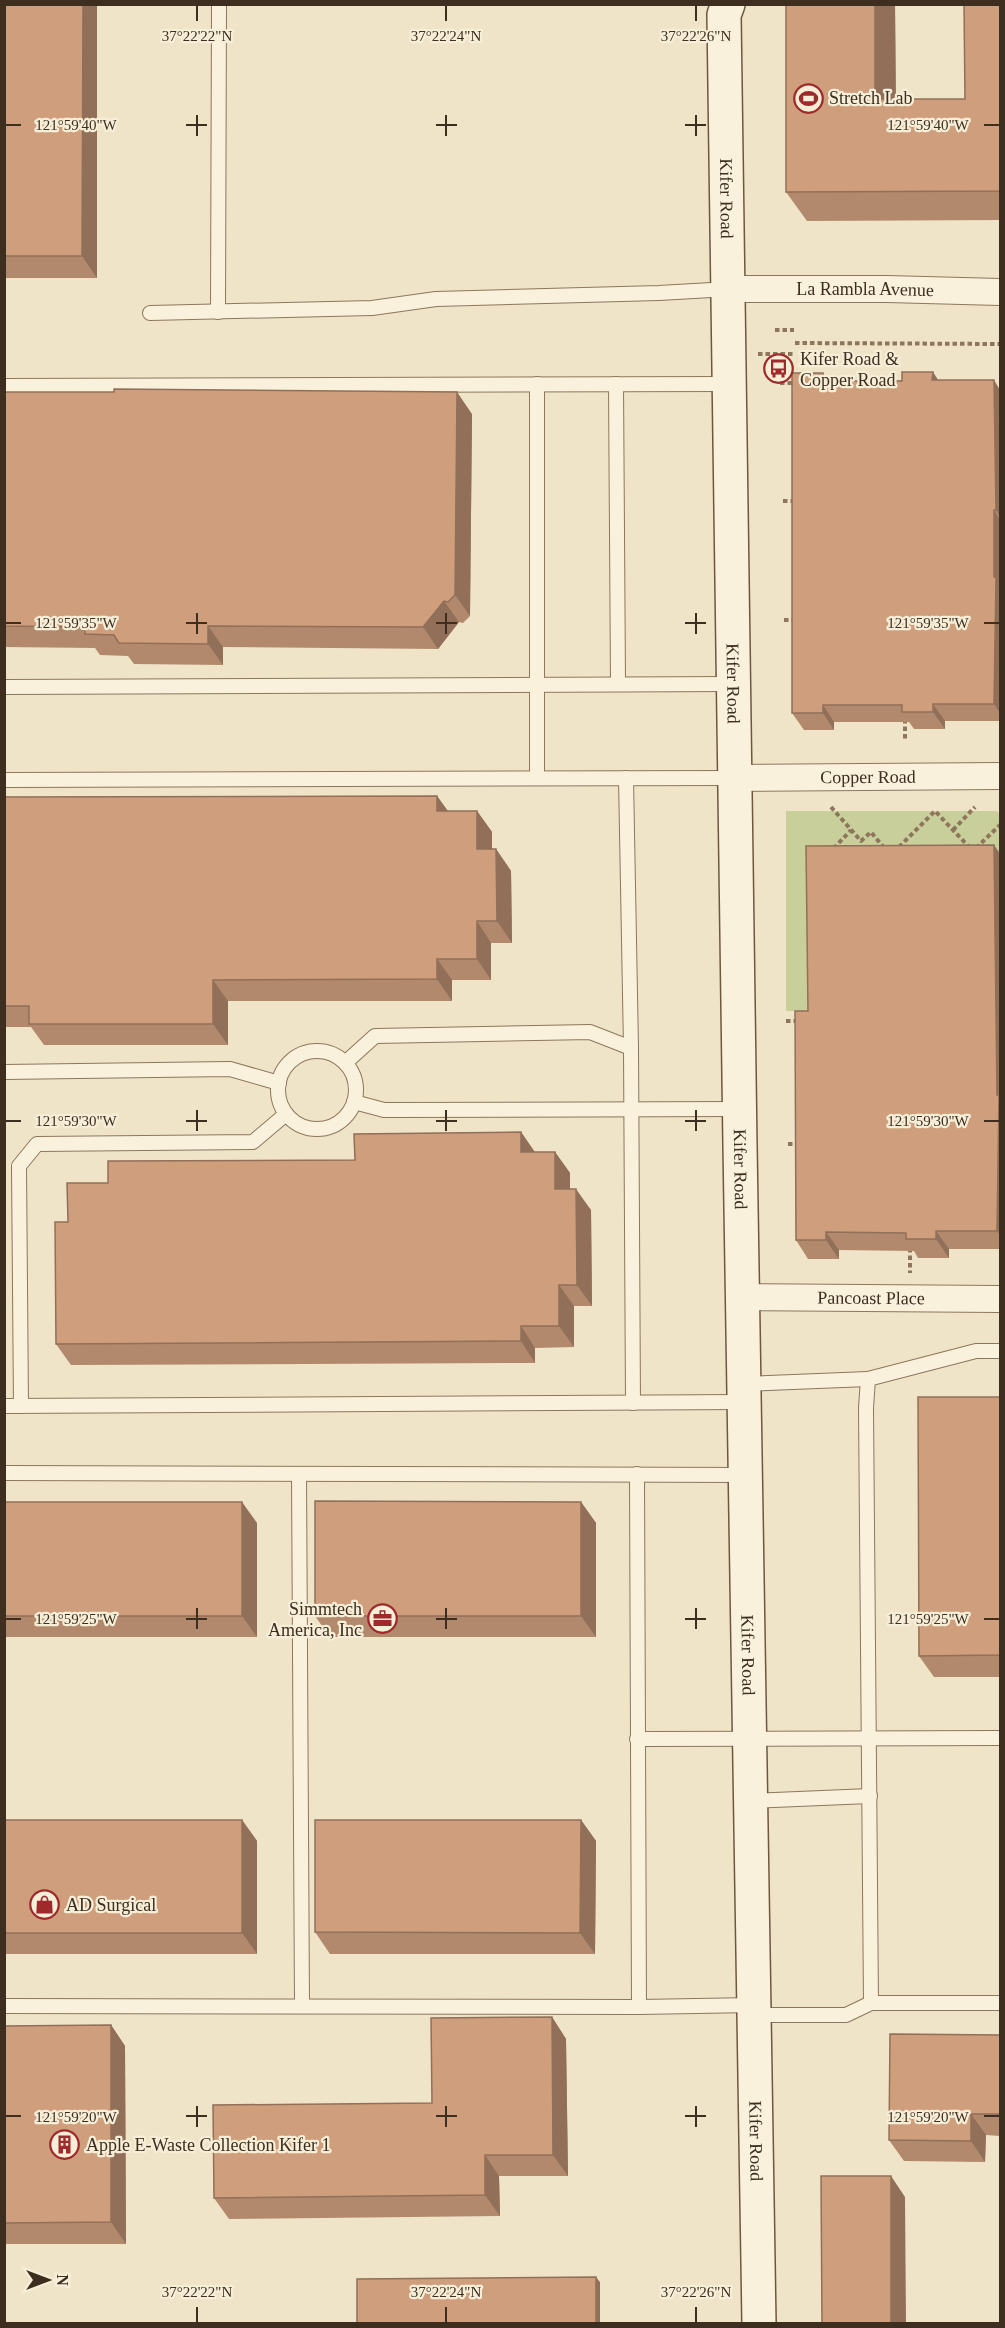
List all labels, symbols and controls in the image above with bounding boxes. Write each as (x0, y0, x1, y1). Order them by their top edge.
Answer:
text: 37°22'22"N (162, 28, 232, 44)
text: 37°22'24"N (411, 28, 481, 44)
text: 37°22'26"N (661, 28, 731, 44)
sports icon: Stretch Lab (792, 82, 824, 114)
place label: Stretch Lab (829, 88, 912, 108)
text: 121°59'40"W (35, 117, 118, 133)
text: 121°59'40"W (887, 117, 970, 133)
street label: Kifer Road (716, 158, 737, 239)
street label: La Rambla Avenue (796, 279, 934, 300)
place label: Kifer Road & Copper Road (800, 349, 899, 390)
bus stop icon: Kifer Road & Copper Road (763, 353, 795, 385)
text: 121°59'35"W (35, 615, 118, 631)
text: 121°59'35"W (887, 615, 970, 631)
street label: Kifer Road (723, 643, 744, 724)
street label: Copper Road (820, 767, 916, 787)
text: 121°59'30"W (35, 1113, 118, 1129)
text: 121°59'30"W (887, 1113, 970, 1129)
street label: Kifer Road (730, 1129, 751, 1210)
street label: Pancoast Place (817, 1288, 925, 1308)
place label: Simmtech America, Inc (268, 1599, 362, 1640)
office icon: Simmtech America, Inc (367, 1603, 399, 1635)
text: 121°59'25"W (35, 1611, 118, 1627)
text: 121°59'25"W (887, 1611, 970, 1627)
street label: Kifer Road (737, 1615, 759, 1695)
shop icon: AD Surgical (29, 1889, 61, 1921)
place label: AD Surgical (66, 1895, 156, 1915)
street label: Kifer Road (745, 2101, 767, 2181)
text: 121°59'20"W (35, 2109, 118, 2125)
text: 121°59'20"W (887, 2109, 970, 2125)
building icon: Apple E-Waste Collection Kifer 1 (49, 2129, 81, 2161)
place label: Apple E-Waste Collection Kifer 1 (86, 2135, 330, 2155)
north arrow (18, 2250, 78, 2310)
text: N (54, 2274, 71, 2286)
text: 37°22'22"N (162, 2284, 232, 2300)
text: 37°22'24"N (411, 2284, 481, 2300)
text: 37°22'26"N (661, 2284, 731, 2300)

